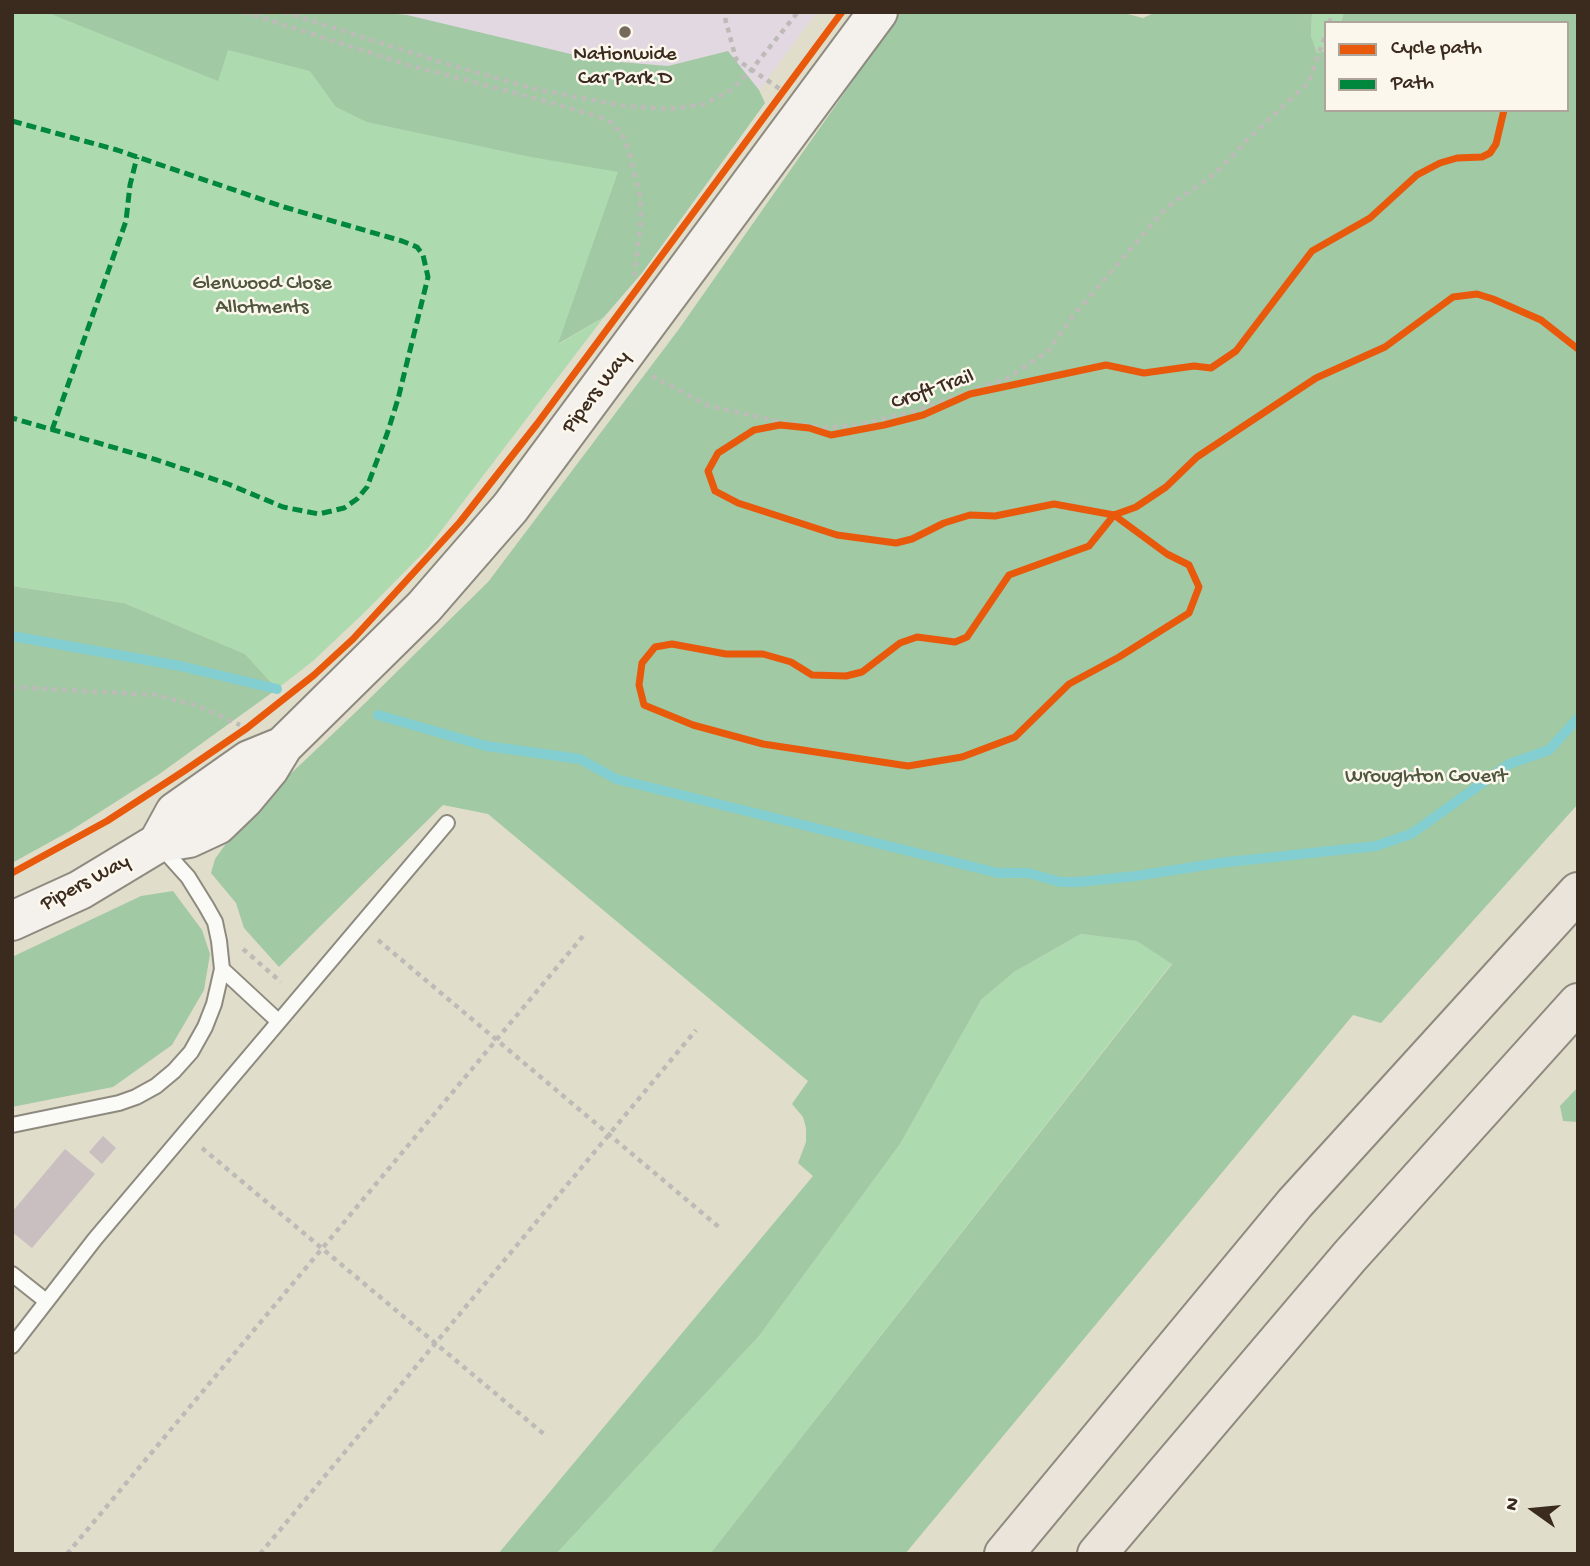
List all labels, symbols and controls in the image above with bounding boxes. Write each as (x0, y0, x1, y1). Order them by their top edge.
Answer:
legend (1324, 21, 1569, 112)
marker: Nationwide Car Park D (617, 24, 633, 40)
text: Cycle path (1391, 37, 1482, 62)
place label: Nationwide Car Park D (573, 43, 677, 93)
text: Path (1391, 72, 1434, 97)
park label: Glenwood Close Allotments (192, 272, 332, 322)
street label: Pipers Way (558, 347, 636, 439)
street label: Croft Trail (888, 365, 978, 417)
park label: Wroughton Covert (1345, 765, 1507, 791)
street label: Pipers Way (37, 850, 135, 918)
north arrow (1499, 1475, 1569, 1545)
text: N (1501, 1495, 1526, 1513)

